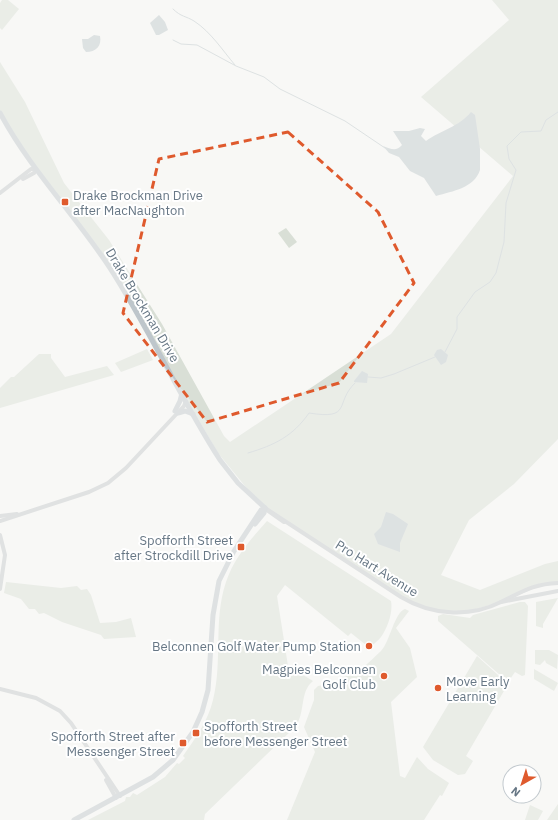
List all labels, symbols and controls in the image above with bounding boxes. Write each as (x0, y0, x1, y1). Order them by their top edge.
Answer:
place label: Drake Brockman Drive after MacNaughton (73, 187, 203, 219)
marker: Drake Brockman Drive after MacNaughton (60, 197, 70, 207)
street label: Drake Brockman Drive (102, 245, 183, 365)
place label: Spofforth Street after Strockdill Drive (114, 532, 233, 564)
street label: Pro Hart Avenue (332, 536, 421, 601)
marker: Spofforth Street after Strockdill Drive (236, 542, 246, 552)
place label: Belconnen Golf Water Pump Station (152, 638, 361, 655)
marker: Belconnen Golf Water Pump Station (364, 641, 374, 651)
place label: Magpies Belconnen Golf Club (262, 661, 376, 693)
marker: Magpies Belconnen Golf Club (379, 671, 389, 681)
place label: Move Early Learning (446, 673, 510, 705)
marker: Move Early Learning (433, 683, 443, 693)
place label: Spofforth Street before Messenger Street (204, 718, 347, 750)
place label: Spofforth Street after Messsenger Street (51, 728, 175, 760)
marker: Spofforth Street before Messenger Street (191, 728, 201, 738)
marker: Spofforth Street after Messsenger Street (178, 738, 188, 748)
north arrow (502, 764, 542, 804)
text: N (508, 784, 523, 800)

